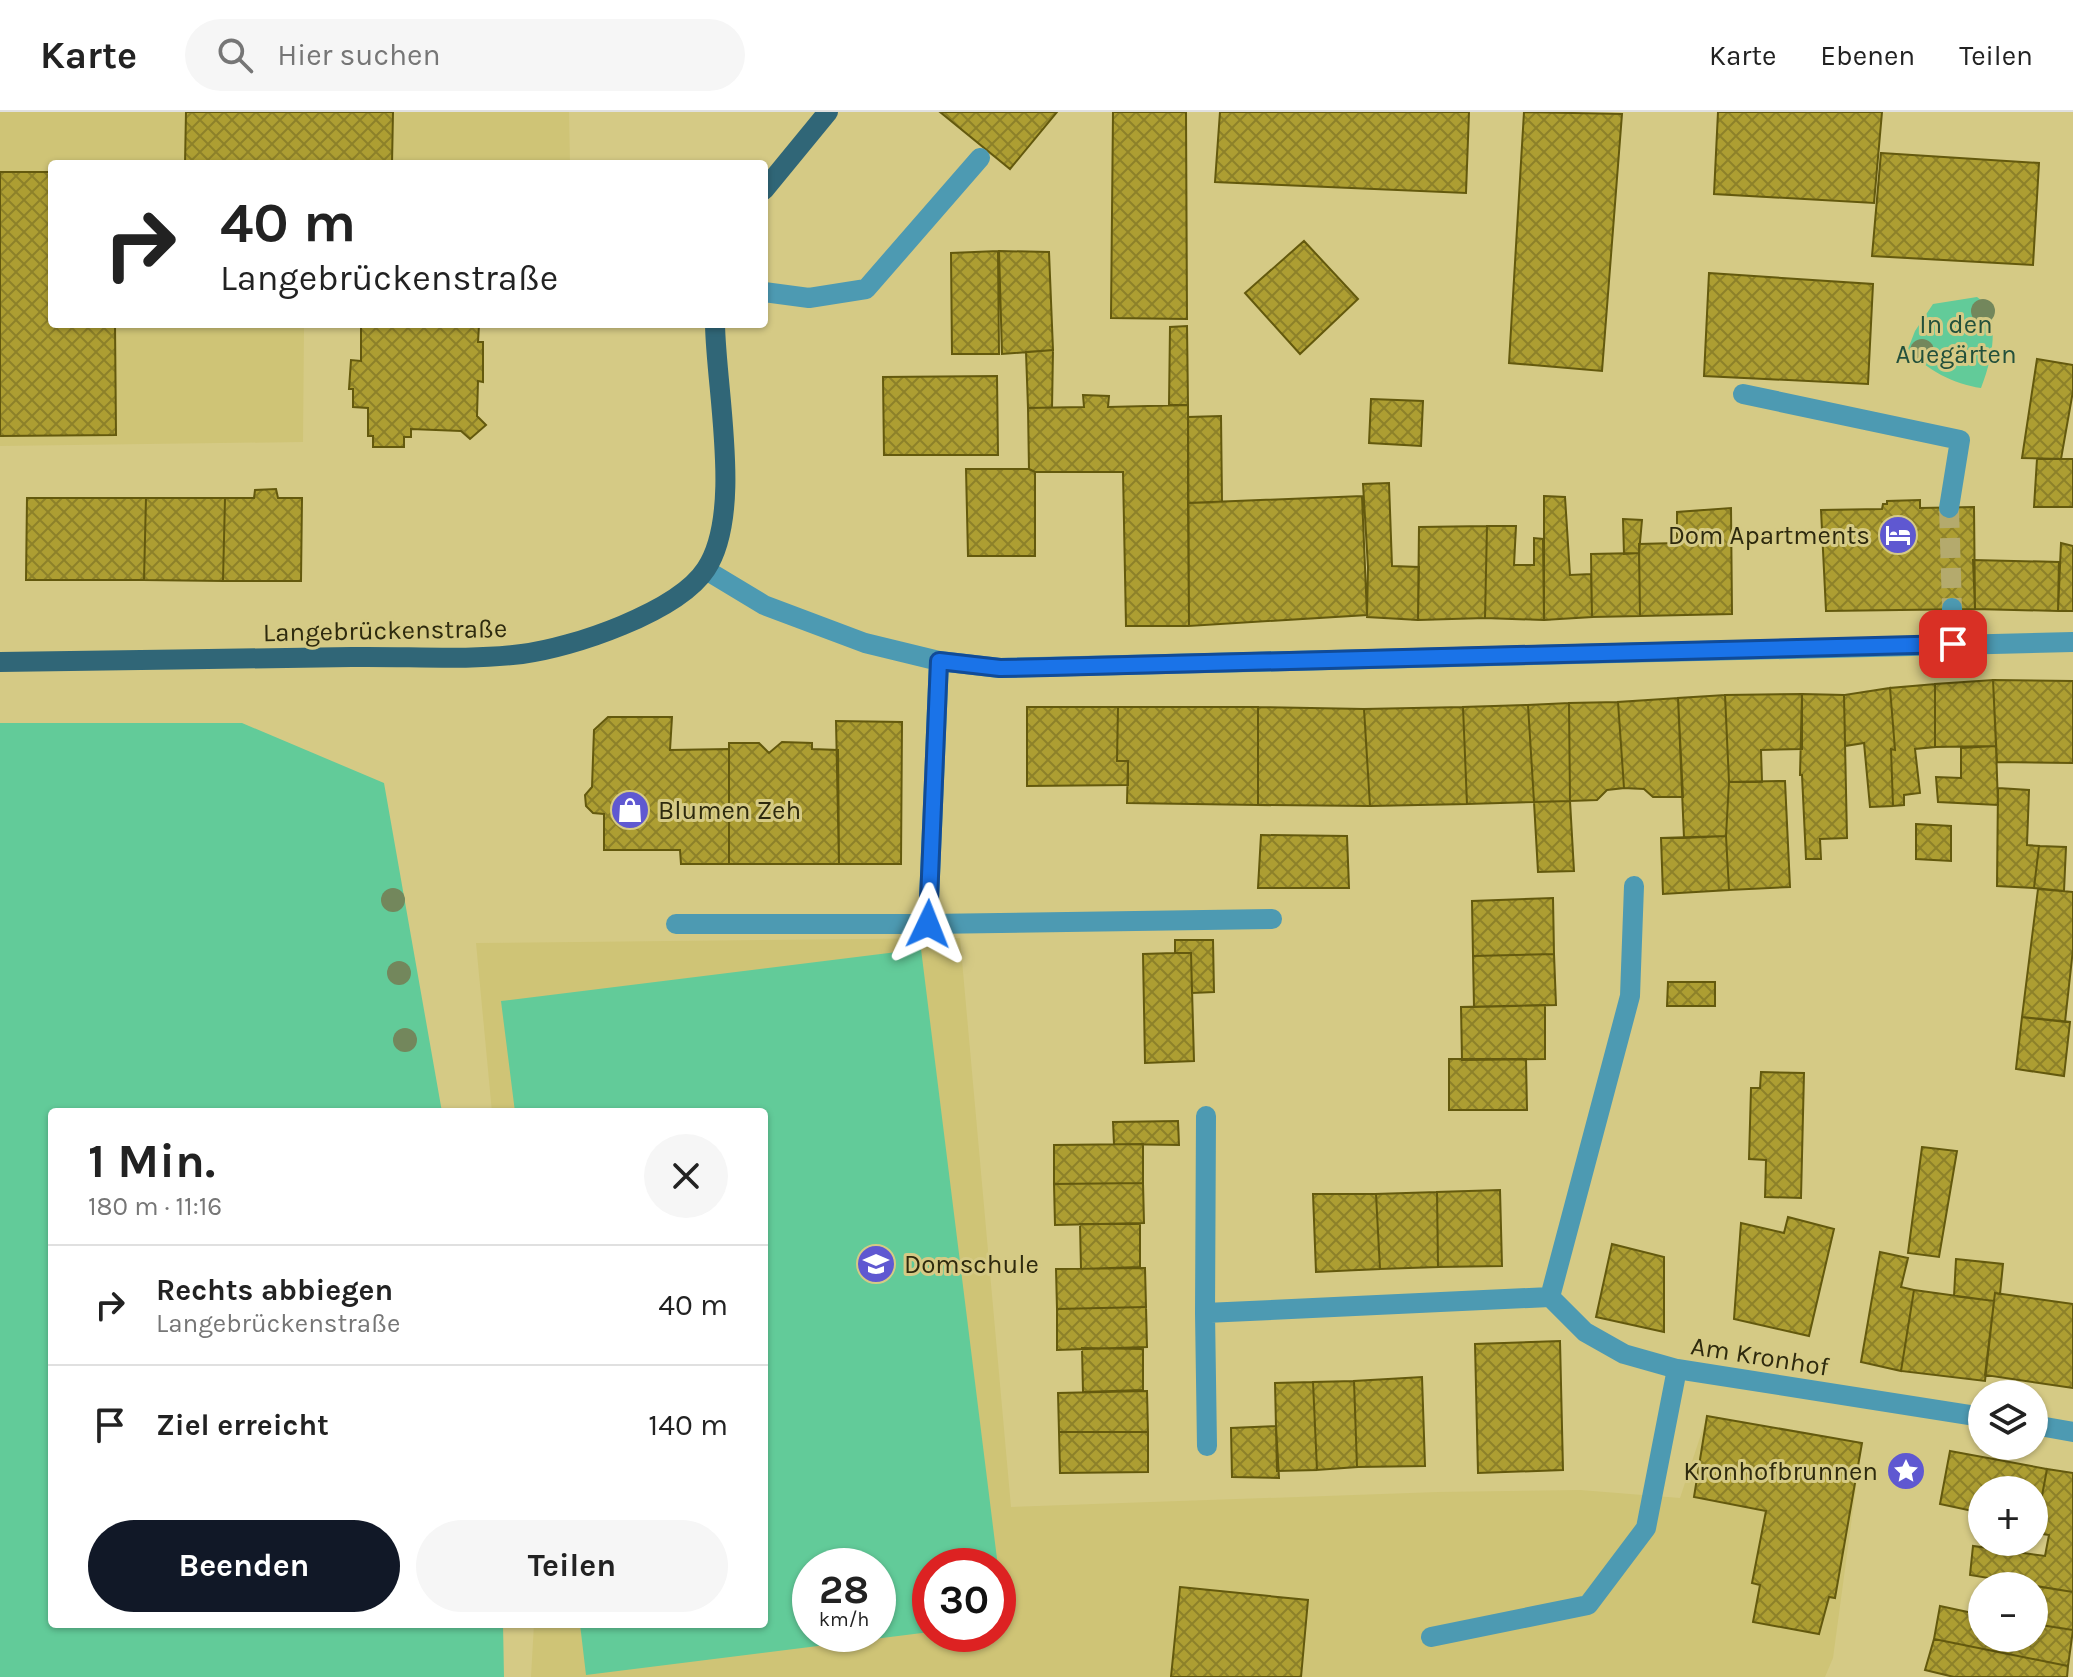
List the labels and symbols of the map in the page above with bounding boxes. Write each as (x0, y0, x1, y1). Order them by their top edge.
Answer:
park label: In den Auegärten (1895, 309, 2017, 370)
hotel icon: Dom Apartments (1877, 514, 1919, 556)
place label: Dom Apartments (1668, 520, 1870, 551)
pin (1919, 610, 1987, 678)
street label: Langebrückenstraße (263, 613, 507, 648)
shop icon: Blumen Zeh (609, 789, 651, 831)
place label: Blumen Zeh (658, 795, 801, 826)
position arrow (886, 882, 970, 966)
school or university icon: Domschule (855, 1243, 897, 1285)
place label: Domschule (904, 1249, 1039, 1280)
street label: Am Kronhof (1689, 1330, 1832, 1383)
place icon: Kronhofbrunnen (1885, 1450, 1927, 1492)
place label: Kronhofbrunnen (1683, 1456, 1878, 1487)
speed limit sign: 30 (912, 1548, 1016, 1652)

